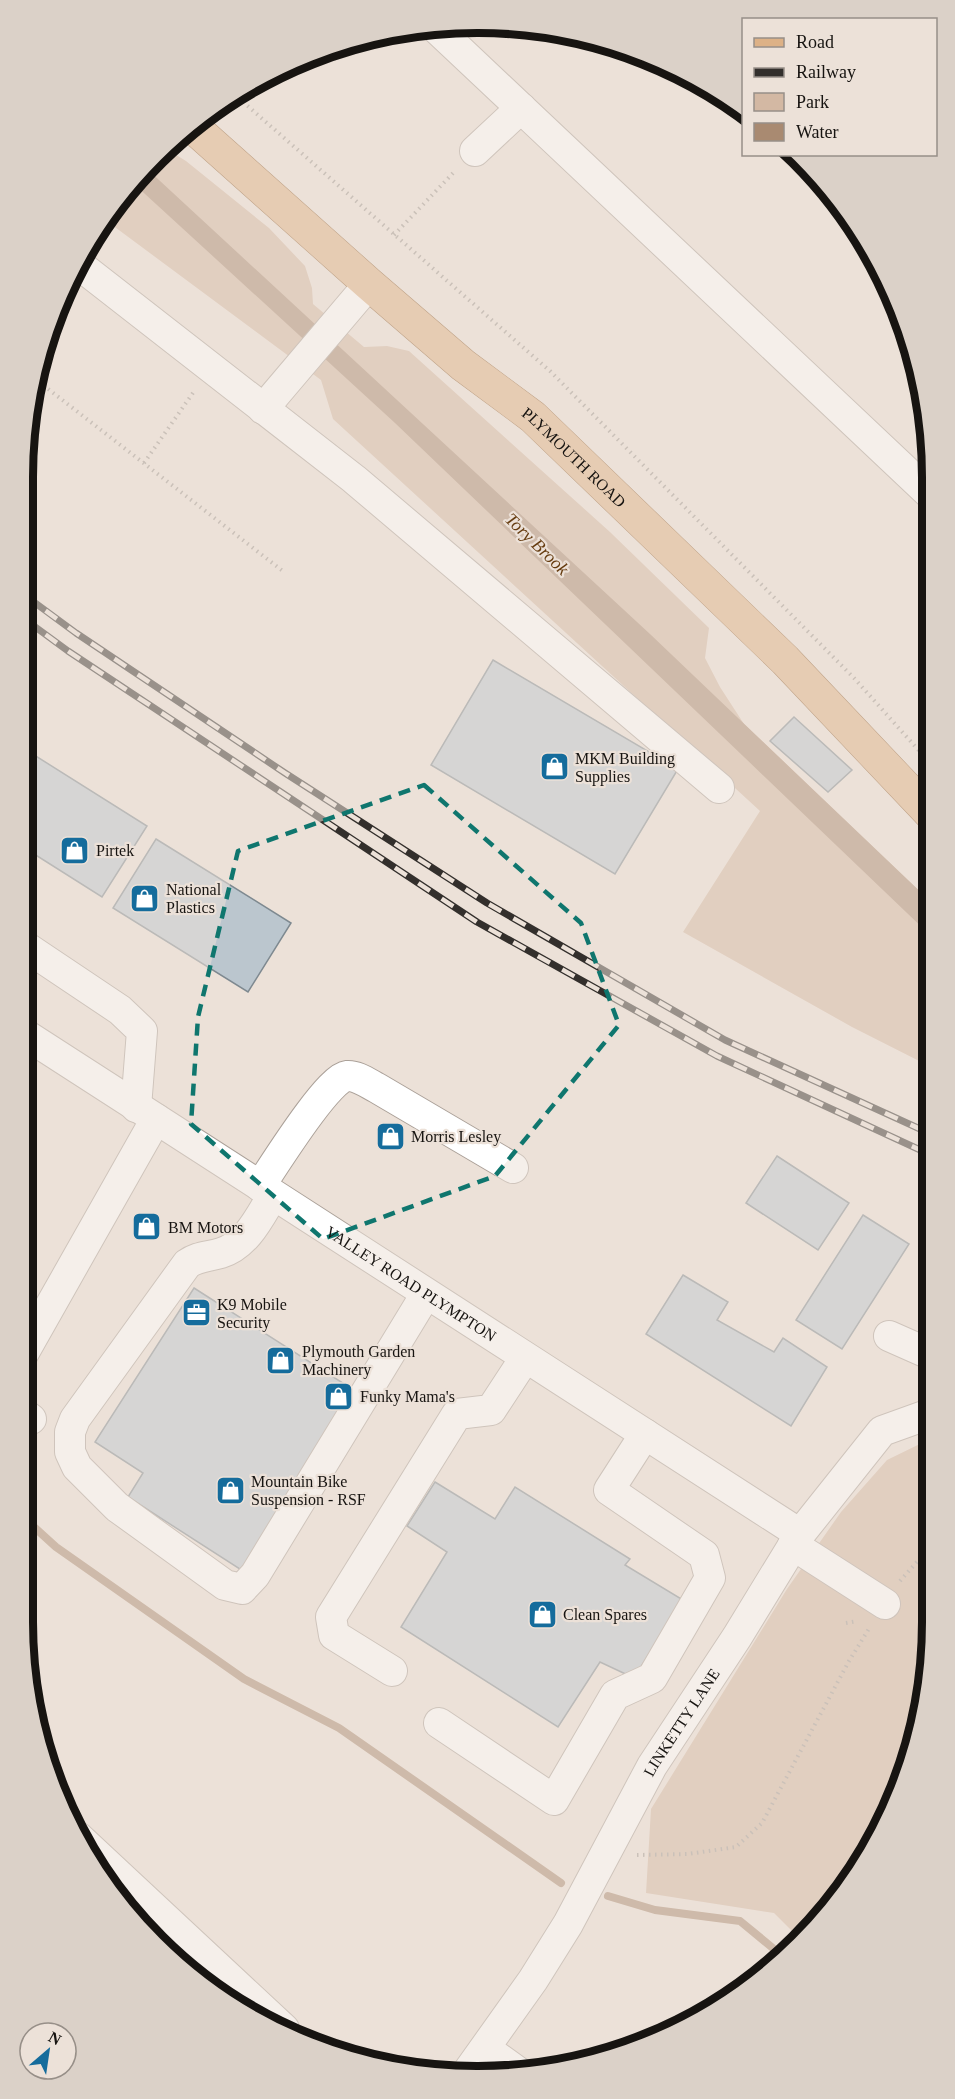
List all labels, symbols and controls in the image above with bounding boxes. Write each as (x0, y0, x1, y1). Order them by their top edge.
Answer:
legend (742, 18, 937, 156)
text: Road (796, 32, 834, 52)
text: Railway (796, 62, 856, 82)
text: Park (796, 92, 829, 112)
text: Water (796, 122, 839, 142)
street label: PLYMOUTH ROAD (519, 404, 629, 511)
water label: Tory Brook (501, 509, 574, 580)
place label: MKM Building Supplies (575, 750, 675, 786)
shop icon: MKM Building Supplies (538, 751, 570, 783)
shop icon: Pirtek (59, 834, 91, 866)
place label: Pirtek (96, 842, 134, 859)
place label: National Plastics (166, 881, 222, 916)
shop icon: National Plastics (129, 882, 161, 914)
shop icon: Morris Lesley (374, 1120, 406, 1152)
place label: Morris Lesley (411, 1128, 501, 1146)
shop icon: BM Motors (131, 1211, 163, 1243)
place label: BM Motors (168, 1219, 243, 1236)
street label: VALLEY ROAD PLYMPTON (323, 1223, 500, 1345)
place label: K9 Mobile Security (217, 1296, 287, 1332)
office icon: K9 Mobile Security (180, 1297, 212, 1329)
place label: Plymouth Garden Machinery (302, 1343, 415, 1379)
shop icon: Plymouth Garden Machinery (265, 1344, 297, 1376)
shop icon: Funky Mama's (323, 1380, 355, 1412)
place label: Funky Mama's (360, 1388, 455, 1406)
place label: Mountain Bike Suspension - RSF (251, 1473, 366, 1509)
shop icon: Mountain Bike Suspension - RSF (214, 1474, 246, 1506)
shop icon: Clean Spares (526, 1598, 558, 1630)
place label: Clean Spares (563, 1606, 647, 1624)
street label: LINKETTY LANE (640, 1665, 723, 1779)
north arrow (18, 2021, 78, 2081)
text: N (46, 2028, 65, 2049)

